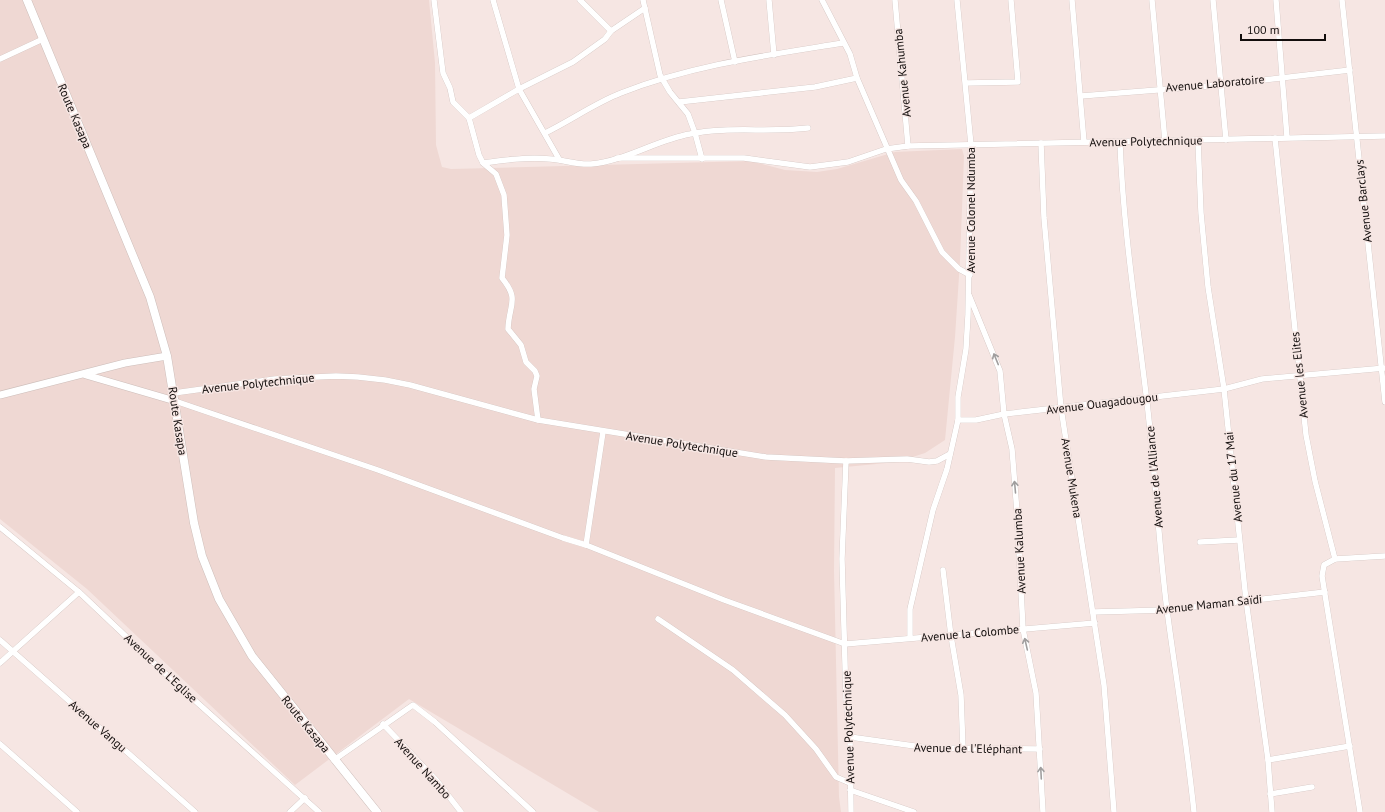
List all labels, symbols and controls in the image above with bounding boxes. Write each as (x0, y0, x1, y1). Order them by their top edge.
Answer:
scale bar (1241, 16, 1325, 42)
text: 100 m (1247, 22, 1280, 37)
street label: Avenue Kahumba (890, 28, 914, 118)
street label: Avenue Laboratoire (1165, 71, 1265, 95)
street label: Route Kasapa (55, 81, 95, 151)
street label: Avenue Polytechnique (1089, 133, 1203, 149)
street label: Avenue Colonel Ndumba (963, 147, 978, 273)
street label: Avenue Barclays (1351, 159, 1375, 243)
street label: Avenue les Elites (1287, 331, 1311, 419)
one-way arrow (991, 353, 999, 365)
street label: Avenue Polytechnique (201, 370, 315, 396)
street label: Route Kasapa (165, 386, 191, 456)
street label: Avenue Ouagadougou (1045, 389, 1159, 417)
street label: Avenue de l'Alliance (1142, 425, 1166, 529)
street label: Avenue Polytechnique (625, 428, 739, 460)
street label: Avenue du 17 Mai (1221, 431, 1245, 523)
street label: Avenue Mukena (1058, 437, 1086, 519)
one-way arrow (1011, 481, 1019, 494)
street label: Avenue Kalumba (1009, 508, 1029, 594)
street label: Avenue Maman Saïdi (1155, 591, 1263, 617)
street label: Avenue la Colombe (920, 621, 1020, 645)
street label: Avenue de L'Eglise (121, 630, 201, 706)
one-way arrow (1021, 638, 1029, 651)
street label: Avenue Polytechnique (839, 670, 857, 784)
street label: Route Kasapa (278, 692, 334, 756)
street label: Avenue Vangu (66, 697, 130, 755)
street label: Avenue Nambo (392, 734, 454, 802)
street label: Avenue de l'Eléphant (914, 740, 1022, 756)
one-way arrow (1037, 767, 1045, 780)

